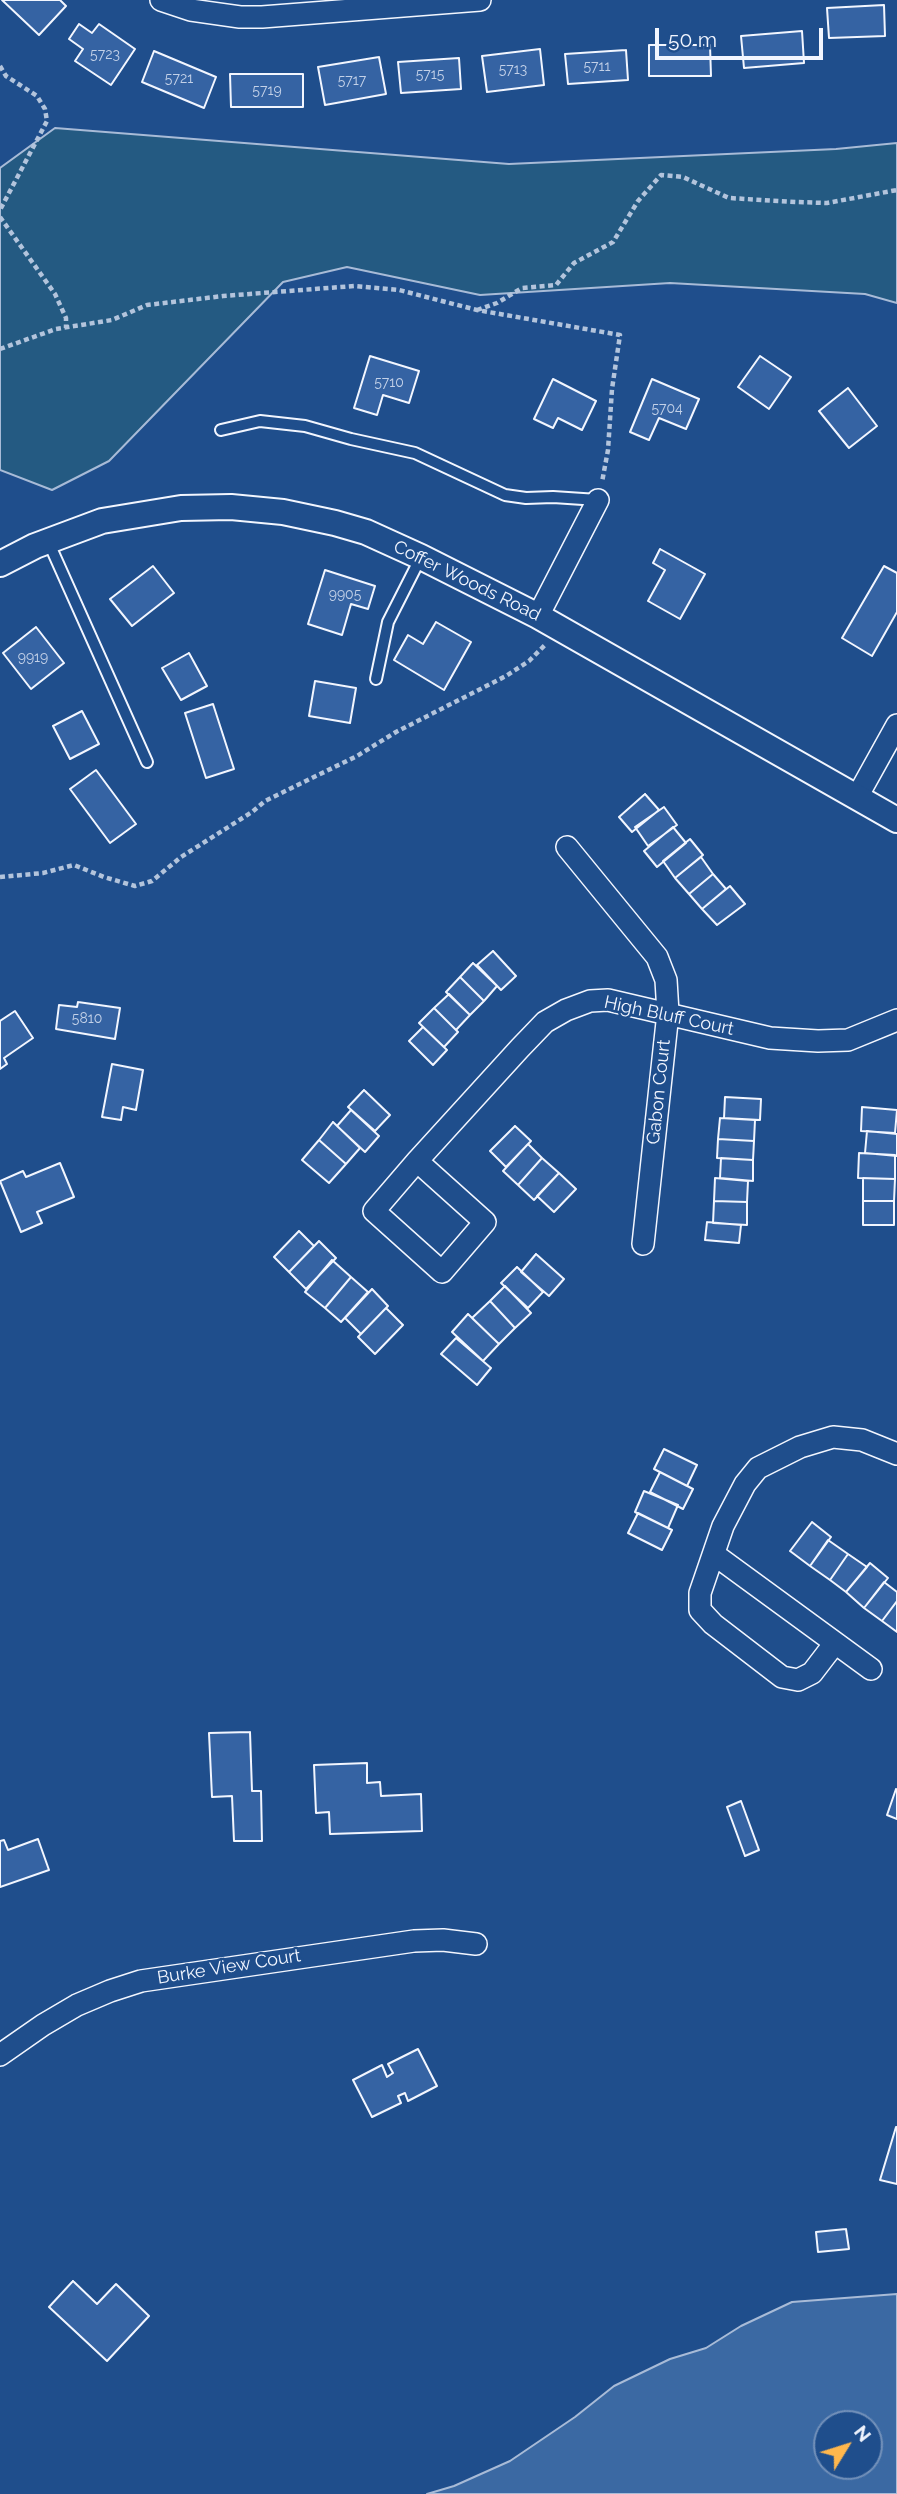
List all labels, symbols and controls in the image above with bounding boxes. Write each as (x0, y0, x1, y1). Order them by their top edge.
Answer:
scale bar (659, 14, 827, 58)
text: 50 m (668, 27, 717, 52)
house number: 5723 (90, 47, 120, 63)
house number: 5711 (583, 59, 611, 75)
house number: 5713 (499, 62, 527, 78)
house number: 5715 (416, 67, 444, 83)
house number: 5721 (165, 71, 193, 87)
house number: 5717 (338, 73, 366, 89)
house number: 5719 (252, 83, 282, 99)
house number: 5710 (374, 375, 404, 391)
house number: 5704 (651, 401, 683, 417)
street label: Coffer Woods Road (390, 536, 544, 626)
house number: 9905 (329, 587, 361, 603)
house number: 9919 (18, 650, 48, 666)
street label: High Bluff Court (602, 992, 736, 1040)
house number: 5810 (72, 1011, 102, 1027)
street label: Gabon Court (643, 1038, 675, 1146)
street label: Burke View Court (156, 1945, 302, 1989)
north arrow (813, 2410, 883, 2480)
text: N (850, 2421, 876, 2446)

